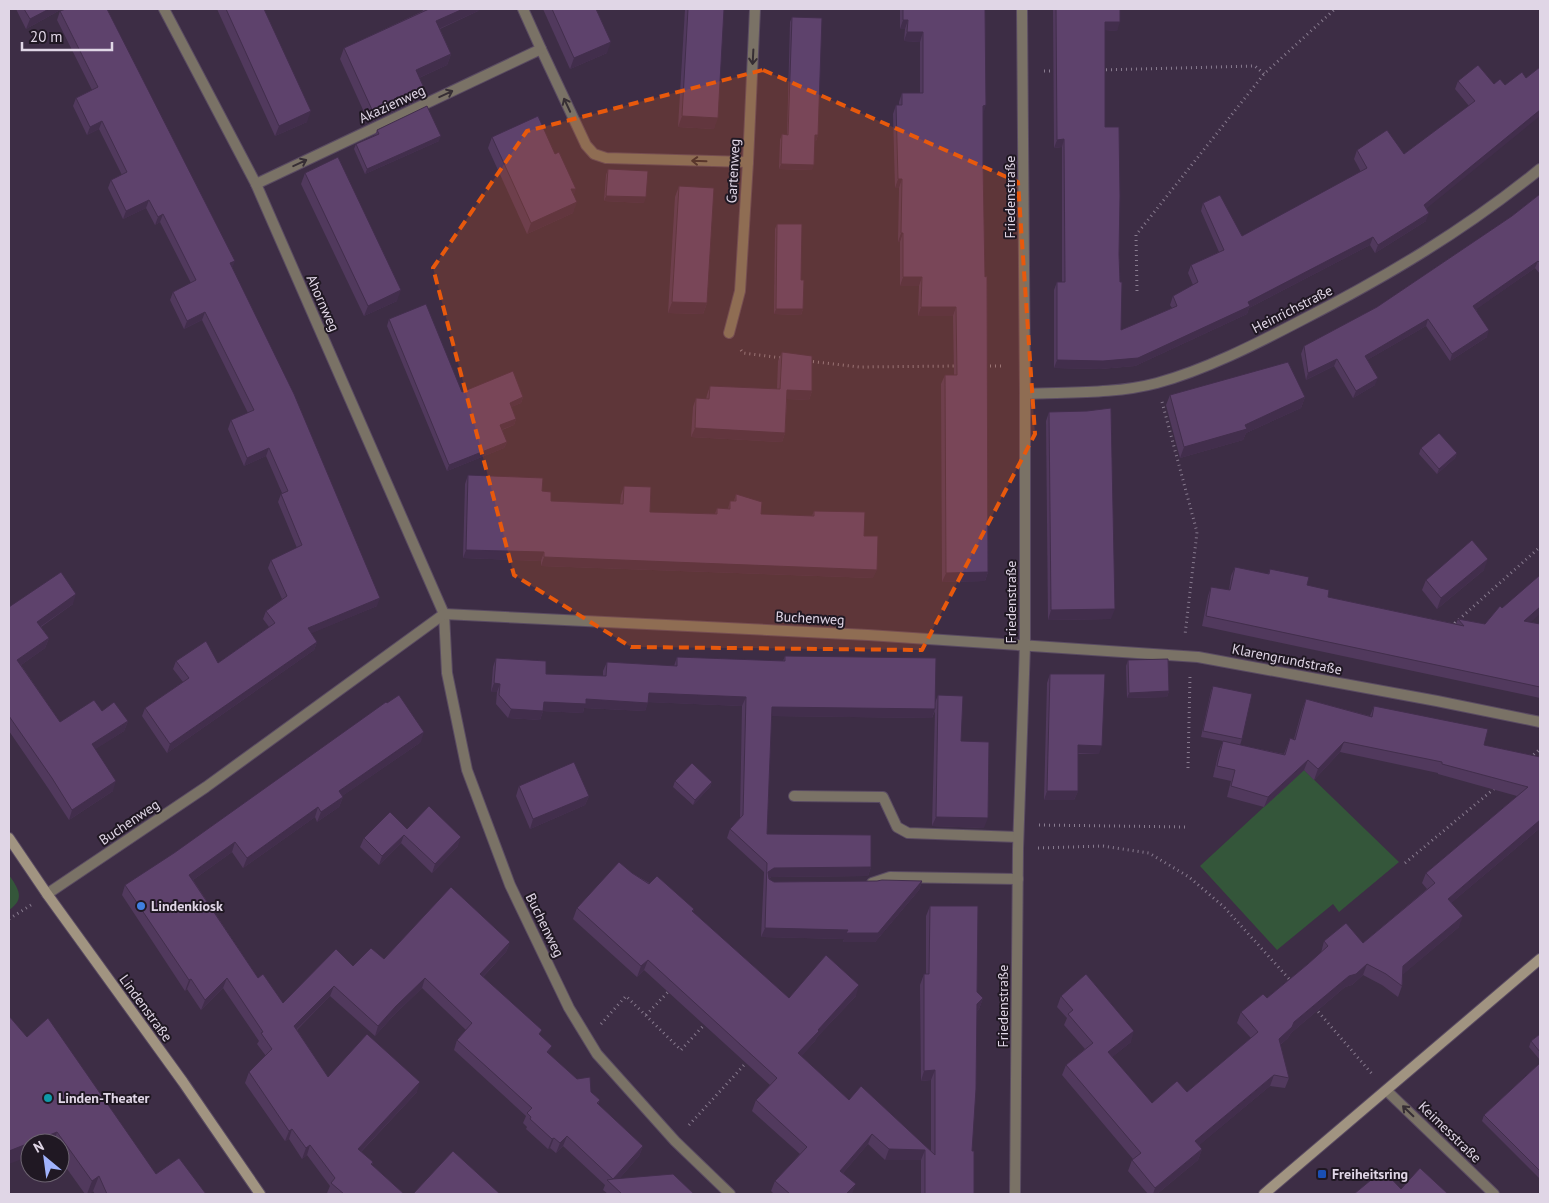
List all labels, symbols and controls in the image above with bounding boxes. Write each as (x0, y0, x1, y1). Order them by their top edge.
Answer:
scale bar (22, 20, 112, 52)
text: 20 m (30, 27, 63, 46)
one-way arrow (748, 49, 757, 65)
street label: Akazienweg (356, 81, 428, 127)
one-way arrow (439, 88, 454, 98)
one-way arrow (562, 98, 571, 113)
street label: Gartenweg (722, 138, 744, 204)
one-way arrow (691, 156, 708, 166)
street label: Friedenstraße (1001, 156, 1019, 238)
one-way arrow (292, 158, 307, 168)
street label: Ahornweg (302, 272, 344, 334)
street label: Heinrichstraße (1249, 281, 1335, 337)
street label: Friedenstraße (1002, 561, 1020, 643)
street label: Buchenweg (775, 607, 845, 629)
street label: Klarengrundstraße (1230, 639, 1344, 679)
street label: Buchenweg (95, 795, 163, 849)
street label: Buchenweg (522, 890, 568, 960)
place label: Lindenkiosk (151, 897, 223, 915)
marker: Lindenkiosk (135, 900, 147, 912)
street label: Friedenstraße (994, 965, 1012, 1047)
street label: Lindenstraße (116, 971, 176, 1045)
place label: Linden-Theater (58, 1089, 150, 1107)
marker: Linden-Theater (42, 1092, 54, 1104)
street label: Keimesstraße (1415, 1097, 1485, 1167)
one-way arrow (1403, 1106, 1415, 1118)
north arrow (20, 1133, 70, 1183)
text: N (30, 1137, 47, 1157)
place label: Freiheitsring (1332, 1165, 1408, 1183)
marker: Freiheitsring (1316, 1168, 1328, 1180)

